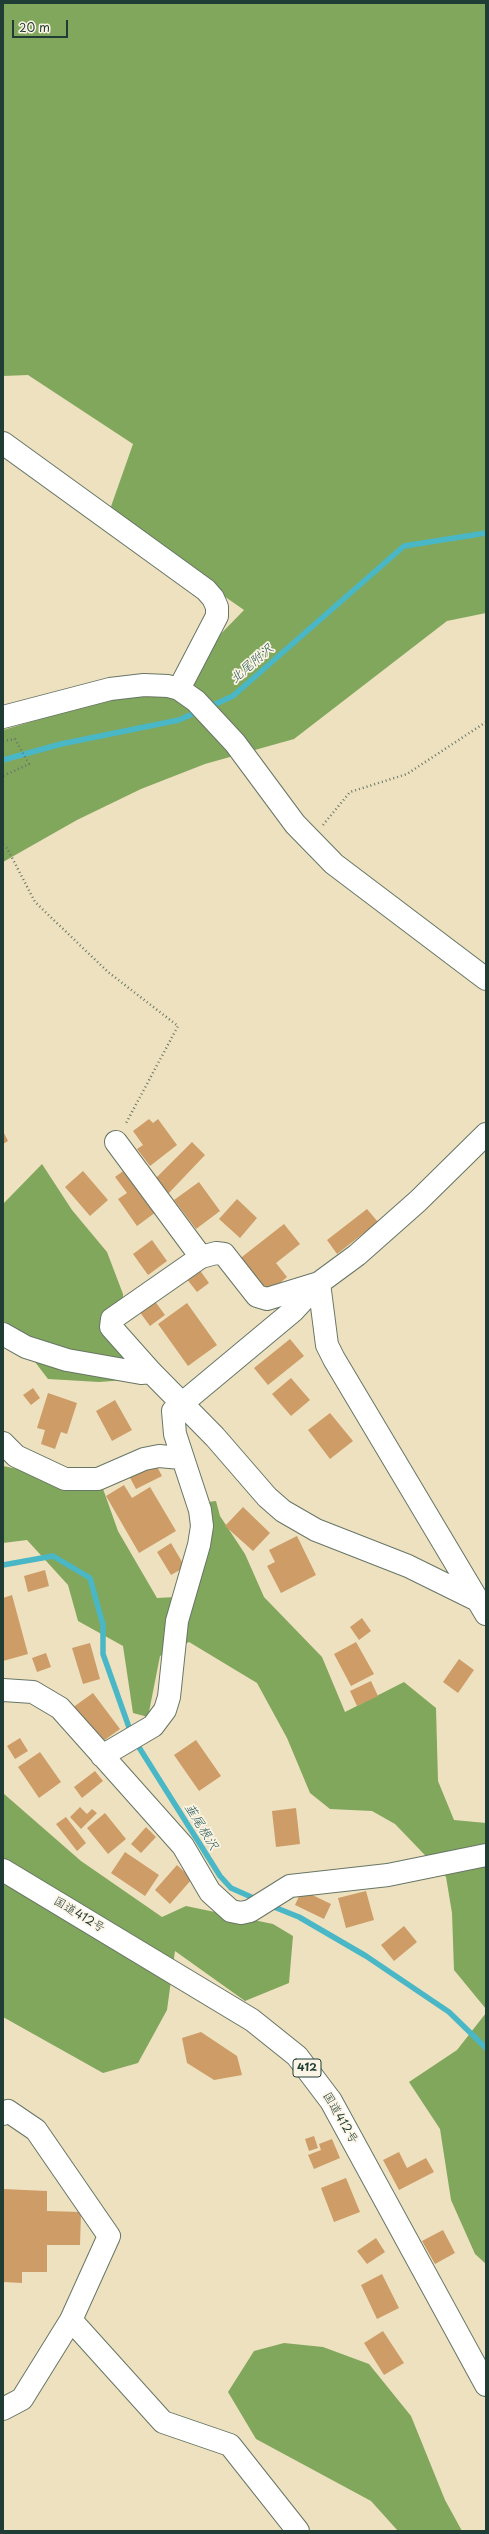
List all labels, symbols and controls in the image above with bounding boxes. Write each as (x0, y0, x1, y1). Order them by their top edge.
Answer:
scale bar (14, 12, 70, 38)
text: 20 m (19, 18, 50, 36)
water label: 北尾附沢 (227, 641, 277, 687)
water label: 韮尾根沢 (181, 1801, 221, 1853)
street label: 国道412号 (51, 1894, 107, 1936)
road number: 412 (293, 2059, 321, 2077)
street label: 国道412号 (319, 2090, 361, 2146)

